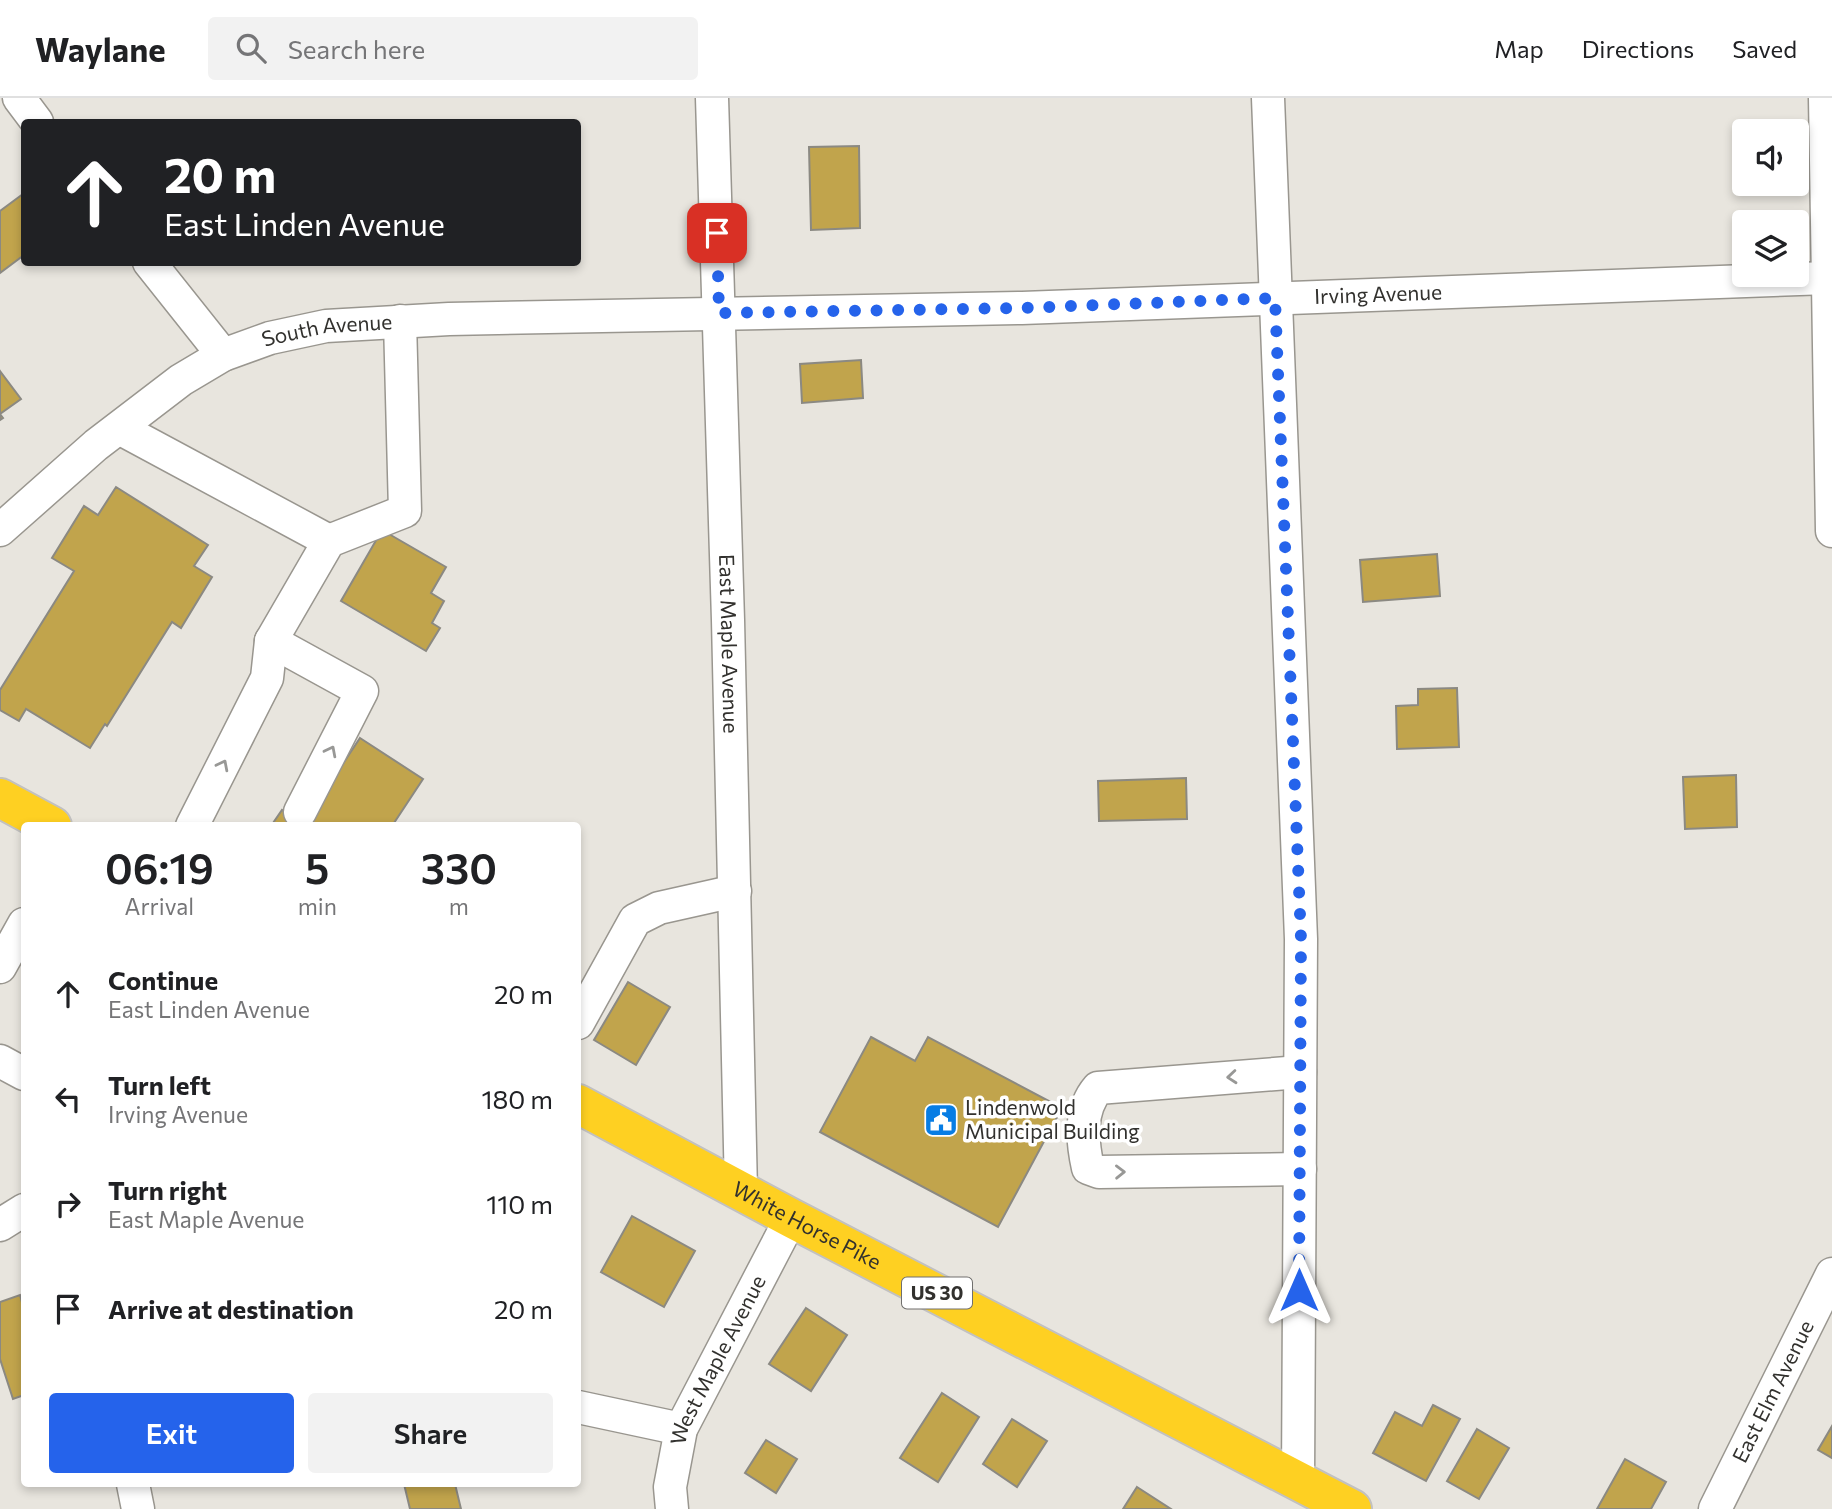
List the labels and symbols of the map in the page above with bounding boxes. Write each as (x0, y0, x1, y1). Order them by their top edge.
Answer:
pin (687, 203, 747, 263)
street label: Irving Avenue (1314, 278, 1442, 308)
street label: South Avenue (258, 308, 393, 351)
street label: East Maple Avenue (715, 554, 745, 734)
one-way arrow (323, 746, 336, 758)
one-way arrow (214, 760, 228, 772)
one-way arrow (1227, 1069, 1238, 1084)
place label: Lindenwold Municipal Building (965, 1094, 1140, 1143)
public building icon: Lindenwold Municipal Building (922, 1101, 960, 1139)
one-way arrow (1115, 1164, 1126, 1180)
street label: White Horse Pike (729, 1175, 886, 1274)
position arrow (1262, 1253, 1336, 1327)
street label: West Maple Avenue (664, 1271, 770, 1446)
road number: US 30 (902, 1278, 972, 1308)
street label: East Elm Avenue (1726, 1316, 1818, 1466)

